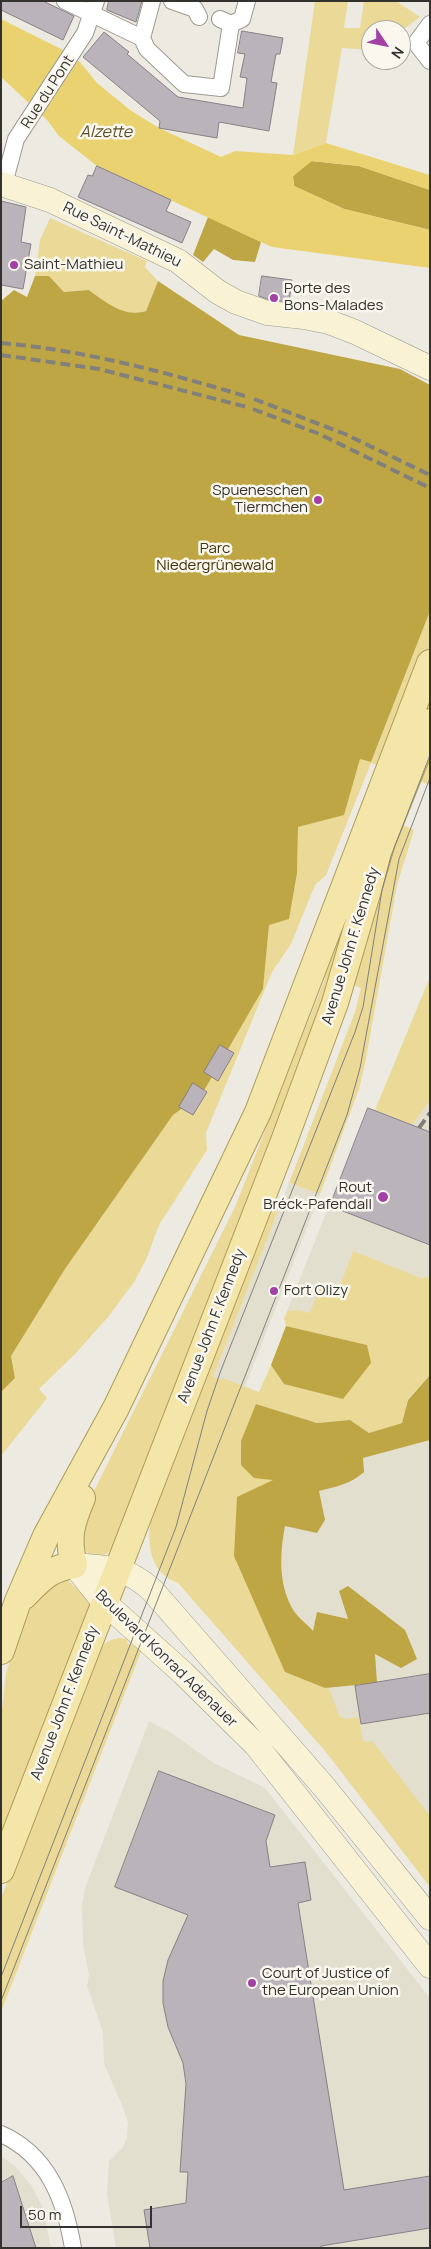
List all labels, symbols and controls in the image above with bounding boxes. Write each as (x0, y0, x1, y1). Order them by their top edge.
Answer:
north arrow (361, 20, 411, 70)
text: N (387, 44, 409, 63)
street label: Rue du Pont (18, 52, 78, 132)
water label: Alzette (80, 123, 132, 143)
street label: Rue Saint-Mathieu (60, 199, 184, 271)
place label: Saint-Mathieu (24, 256, 123, 274)
marker: Saint-Mathieu (8, 259, 20, 271)
place label: Porte des Bons-Malades (284, 280, 383, 315)
marker: Porte des Bons-Malades (268, 292, 280, 304)
place label: Spueneschen Tiermchen (212, 482, 308, 517)
marker: Spueneschen Tiermchen (312, 494, 324, 506)
park label: Parc Niedergrünewald (156, 540, 274, 575)
street label: Avenue John F. Kennedy (318, 865, 384, 1027)
place label: Rout Bréck-Pafendall (263, 1179, 372, 1214)
marker: Rout Bréck-Pafendall (376, 1190, 390, 1204)
street label: Avenue John F. Kennedy (174, 1246, 250, 1406)
place label: Fort Olizy (284, 1282, 348, 1300)
marker: Fort Olizy (268, 1285, 280, 1297)
street label: Boulevard Konrad Adenauer (91, 1586, 241, 1732)
street label: Avenue John F. Kennedy (27, 1623, 103, 1783)
place label: Court of Justice of the European Union (262, 1965, 399, 2000)
marker: Court of Justice of the European Union (246, 1977, 258, 1989)
scale bar (22, 2196, 155, 2228)
text: 50 m (28, 2204, 62, 2225)

